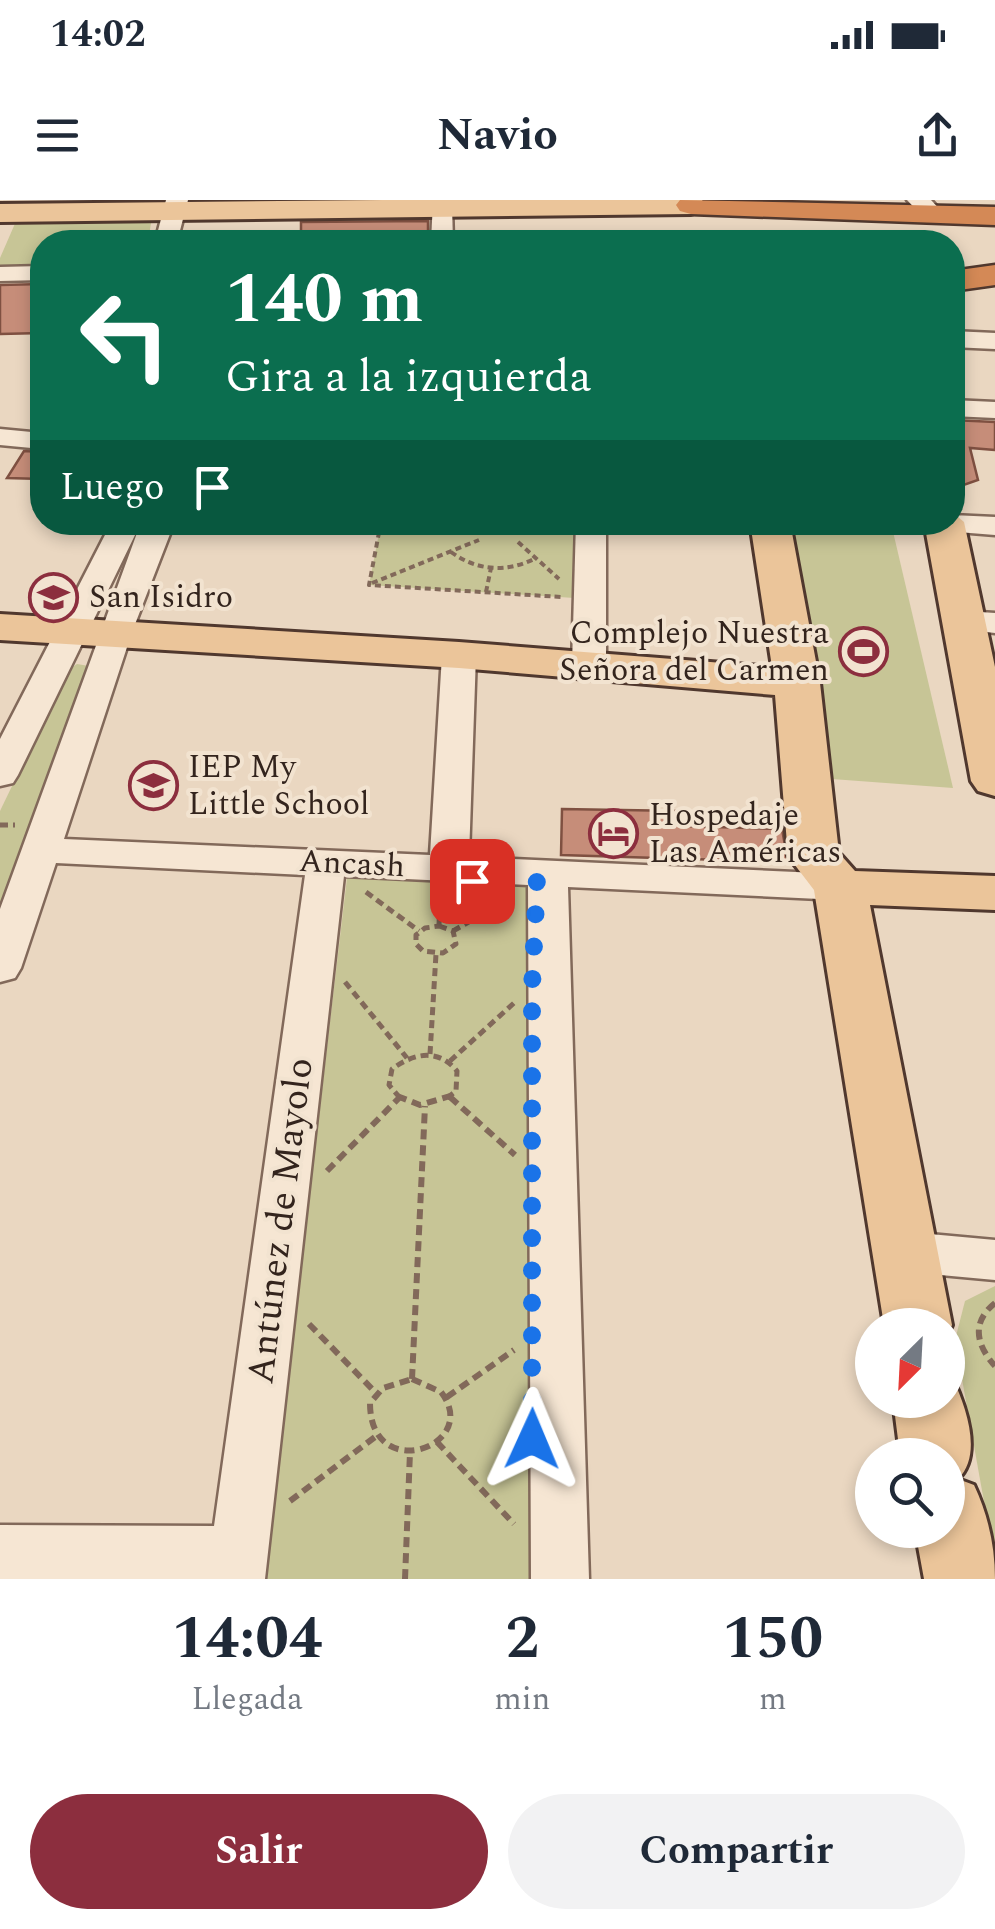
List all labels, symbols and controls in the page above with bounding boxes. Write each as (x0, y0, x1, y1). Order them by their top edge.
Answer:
text: 14:02 (50, 6, 145, 64)
text: Navio (437, 101, 558, 170)
icon: menu (30, 108, 85, 163)
icon: share (910, 108, 965, 163)
text: 140 m (225, 247, 423, 353)
icon: left (60, 270, 190, 400)
text: Gira a la izquierda (225, 343, 592, 412)
text: Luego (60, 459, 165, 517)
icon: arrive (185, 460, 240, 515)
school or university icon: San Isidro (28, 571, 80, 623)
place label: San Isidro (89, 573, 233, 622)
place label: Complejo Nuestra Señora del Carmen (559, 609, 829, 695)
sports icon: Complejo Nuestra Señora del Carmen (838, 625, 890, 677)
place label: IEP My Little School (188, 743, 370, 829)
school or university icon: IEP My Little School (127, 759, 179, 811)
place label: Hospedaje Las Américas (649, 791, 841, 877)
hotel icon: Hospedaje Las Américas (588, 807, 640, 859)
street label: Ancash (298, 837, 406, 891)
pin (430, 839, 515, 924)
icon: arrive (445, 854, 500, 909)
street label: Antúnez de Mayolo (232, 1055, 330, 1387)
north arrow (855, 1308, 965, 1418)
map controls (855, 1308, 965, 1548)
position arrow (480, 1387, 584, 1491)
button: search (855, 1438, 965, 1548)
text: 14:04 (172, 1593, 323, 1685)
text: 2 (506, 1593, 539, 1685)
text: 150 (722, 1593, 823, 1685)
text: Llegada (191, 1675, 303, 1724)
text: min (494, 1675, 550, 1724)
text: m (759, 1675, 786, 1724)
button: Salir (30, 1794, 488, 1909)
button: Compartir (508, 1794, 965, 1909)

